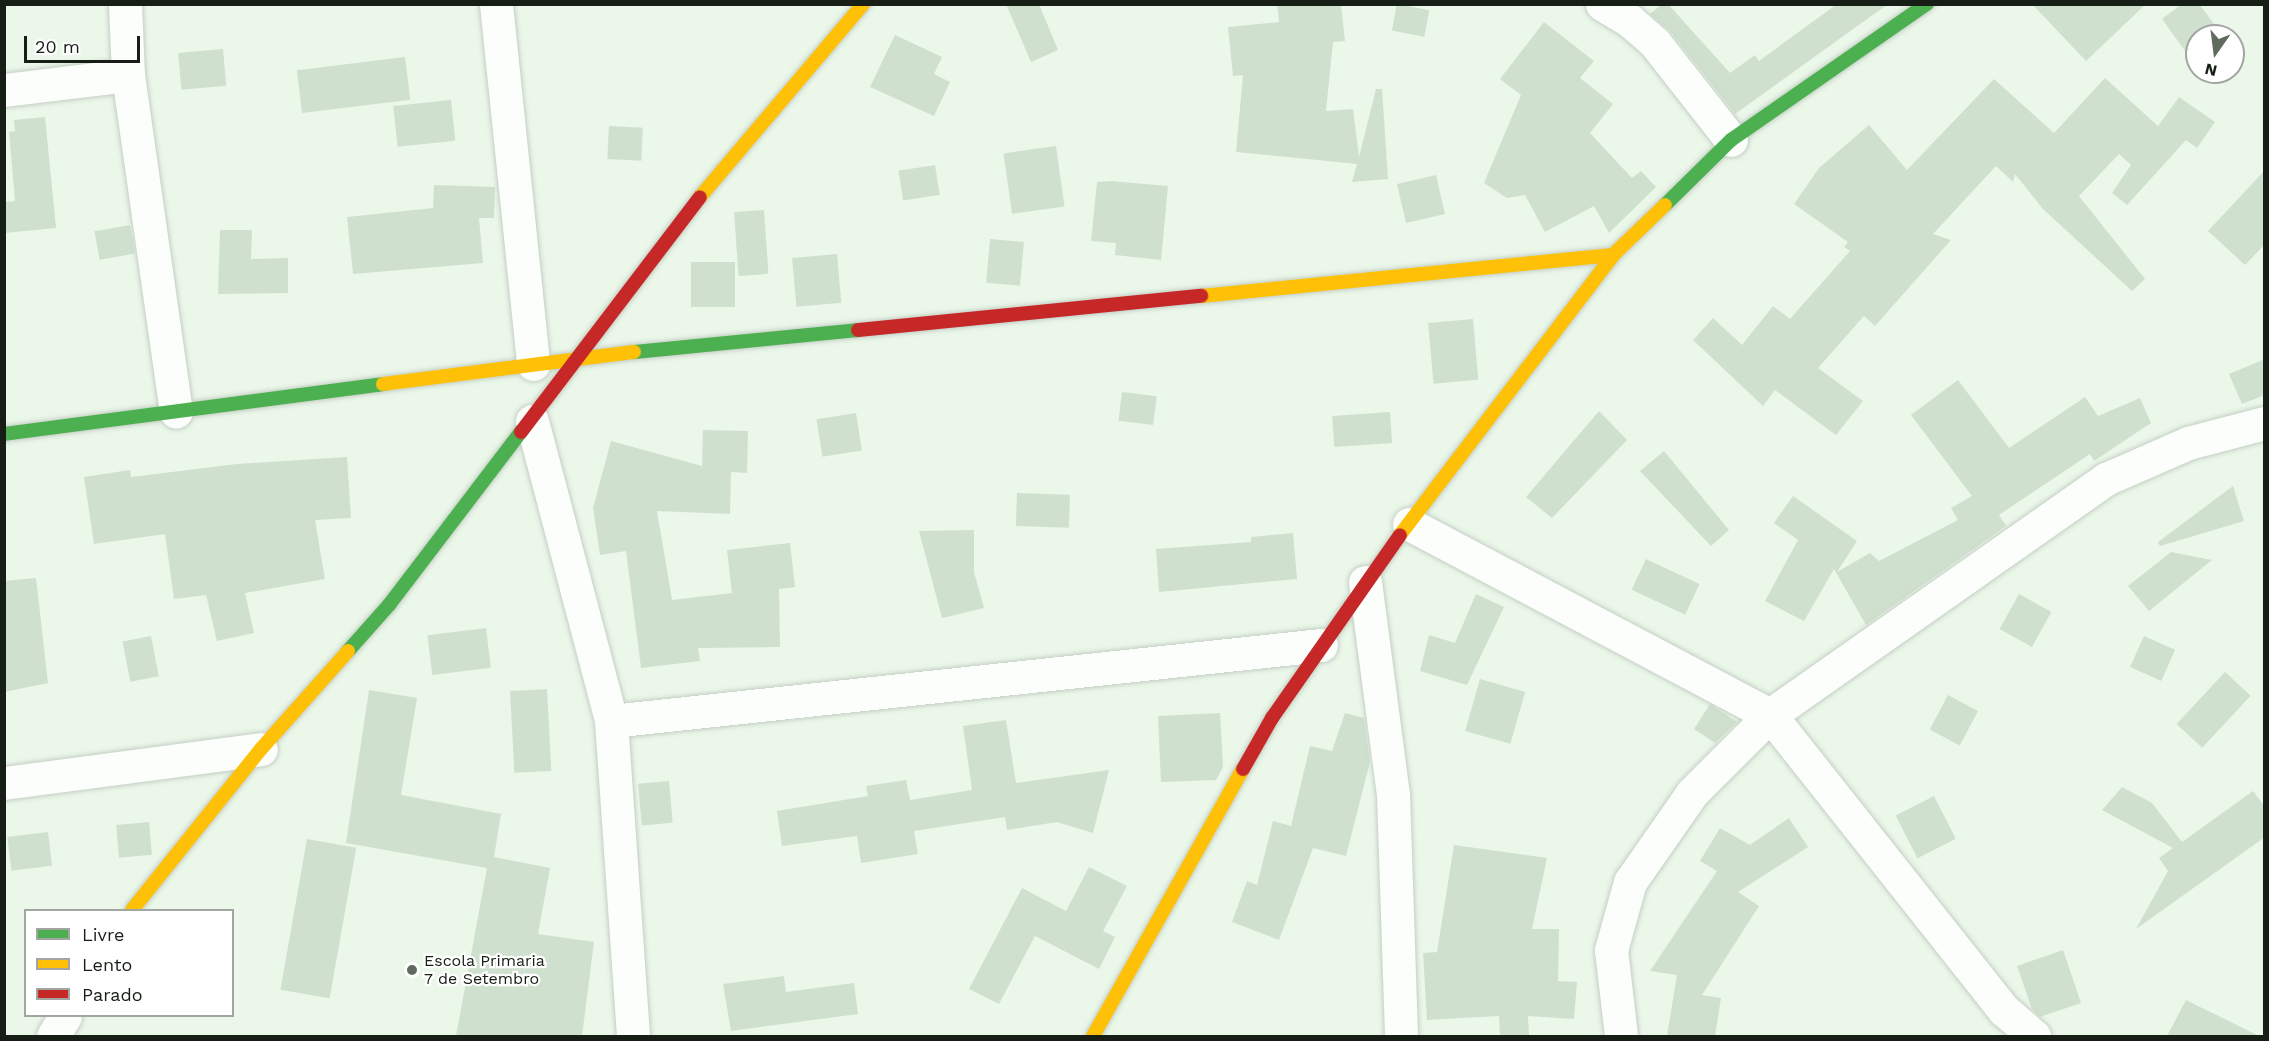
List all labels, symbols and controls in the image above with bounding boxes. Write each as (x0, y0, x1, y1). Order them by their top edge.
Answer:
scale bar (27, 24, 142, 62)
north arrow (2185, 24, 2245, 84)
text: 20 m (35, 36, 80, 57)
text: N (2203, 59, 2219, 81)
legend (24, 909, 234, 1017)
text: Livre (82, 924, 124, 945)
place label: Escola Primaria 7 de Setembro (424, 951, 545, 989)
text: Lento (82, 954, 132, 975)
marker: Escola Primaria 7 de Setembro (405, 963, 419, 977)
text: Parado (82, 984, 143, 1005)

